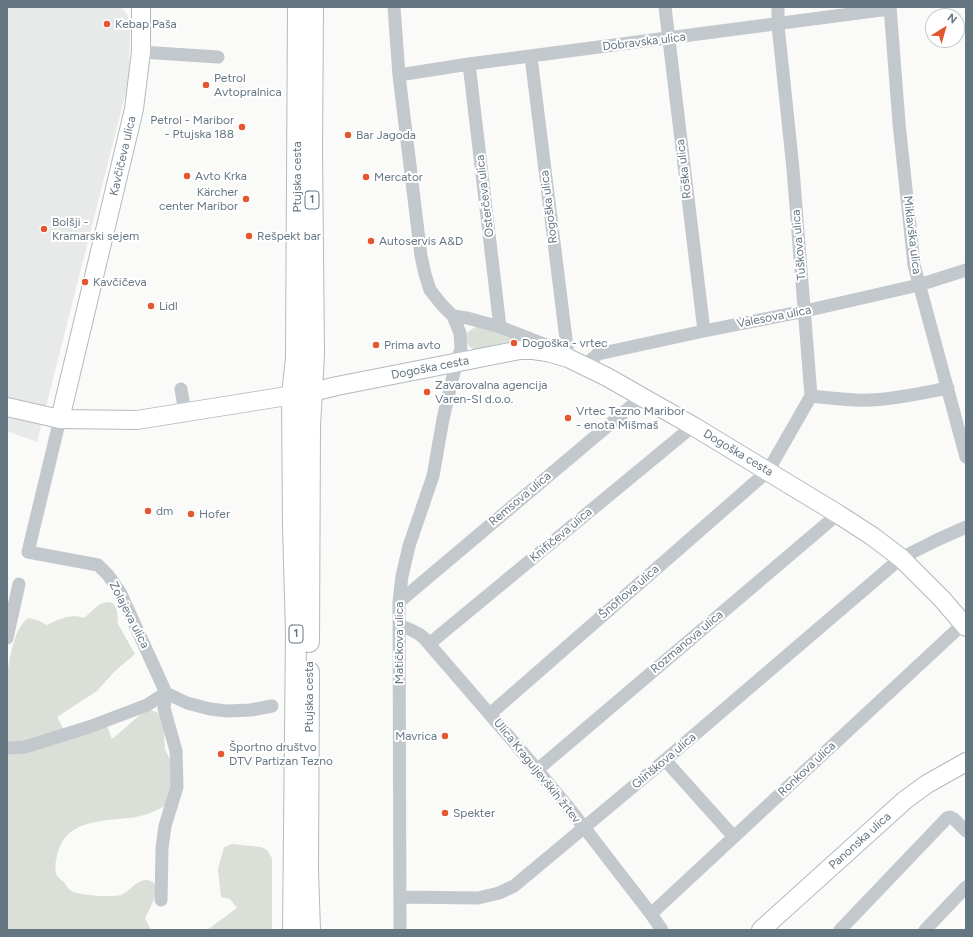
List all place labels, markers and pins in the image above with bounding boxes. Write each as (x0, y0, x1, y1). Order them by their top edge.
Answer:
place label: Kebap Paša (115, 17, 177, 31)
marker: Kebap Paša (102, 19, 112, 29)
place label: Petrol Avtopralnica (214, 71, 282, 99)
marker: Petrol Avtopralnica (201, 80, 211, 90)
place label: Petrol - Maribor - Ptujska 188 (150, 113, 234, 141)
marker: Petrol - Maribor - Ptujska 188 (237, 122, 247, 132)
place label: Bar Jagoda (356, 128, 416, 142)
marker: Bar Jagoda (343, 130, 353, 140)
place label: Avto Krka (195, 169, 247, 183)
place label: Mercator (374, 170, 423, 184)
marker: Avto Krka (182, 171, 192, 181)
marker: Mercator (361, 172, 371, 182)
place label: Kärcher center Maribor (159, 185, 238, 213)
marker: Kärcher center Maribor (241, 194, 251, 204)
place label: Bolšji - Kramarski sejem (52, 215, 139, 243)
marker: Bolšji - Kramarski sejem (39, 224, 49, 234)
place label: Rešpekt bar (257, 229, 321, 243)
marker: Rešpekt bar (244, 231, 254, 241)
place label: Autoservis A&D (379, 234, 463, 248)
marker: Autoservis A&D (366, 236, 376, 246)
place label: Kavčičeva (93, 275, 147, 289)
marker: Kavčičeva (80, 277, 90, 287)
place label: Lidl (159, 299, 178, 313)
marker: Lidl (146, 301, 156, 311)
place label: Dogoška - vrtec (522, 336, 607, 350)
place label: Prima avto (384, 338, 441, 352)
marker: Dogoška - vrtec (509, 338, 519, 348)
marker: Prima avto (371, 340, 381, 350)
place label: Zavarovalna agencija Varen-SI d.o.o. (435, 378, 547, 406)
marker: Zavarovalna agencija Varen-SI d.o.o. (422, 387, 432, 397)
place label: Vrtec Tezno Maribor - enota Mišmaš (576, 404, 685, 432)
marker: Vrtec Tezno Maribor - enota Mišmaš (563, 413, 573, 423)
place label: dm (156, 504, 173, 518)
marker: dm (143, 506, 153, 516)
place label: Hofer (199, 507, 230, 521)
marker: Hofer (186, 509, 196, 519)
place label: Mavrica (395, 729, 437, 743)
marker: Mavrica (440, 731, 450, 741)
place label: Športno društvo DTV Partizan Tezno (229, 740, 333, 768)
marker: Športno društvo DTV Partizan Tezno (216, 749, 226, 759)
place label: Spekter (453, 806, 495, 820)
marker: Spekter (440, 808, 450, 818)

